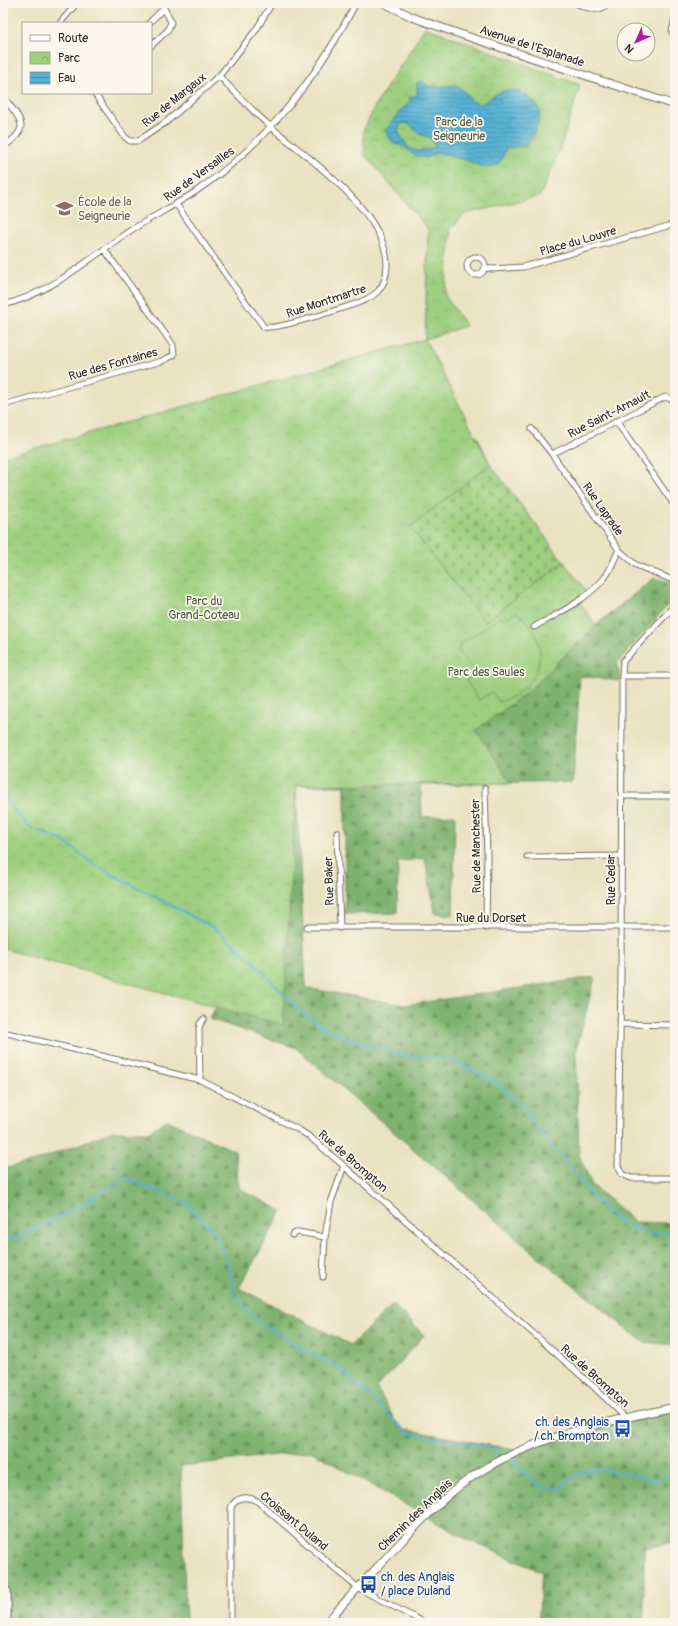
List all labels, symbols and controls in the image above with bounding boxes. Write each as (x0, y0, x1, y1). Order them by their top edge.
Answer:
legend (22, 22, 152, 94)
north arrow (616, 22, 656, 62)
street label: Avenue de l'Esplanade (478, 23, 586, 70)
text: Route (58, 31, 88, 46)
text: N (622, 41, 637, 56)
text: Parc (58, 51, 80, 66)
street label: Rue de Margaux (139, 70, 209, 131)
text: Eau (58, 71, 76, 86)
park label: Parc de la Seigneurie (433, 115, 485, 144)
street label: Rue de Versailles (161, 143, 238, 205)
place label: École de la Seigneurie (78, 194, 132, 224)
school or university icon: École de la Seigneurie (55, 199, 75, 219)
street label: Place du Louvre (538, 223, 618, 260)
street label: Rue Montmartre (284, 281, 368, 321)
street label: Rue des Fontaines (67, 344, 160, 384)
street label: Rue Saint-Arnault (565, 387, 653, 442)
street label: Rue Laprade (579, 480, 626, 539)
park label: Parc du Grand-Coteau (168, 594, 240, 623)
park label: Parc des Saules (447, 665, 525, 680)
street label: Rue de Manchester (468, 798, 485, 893)
street label: Rue Cedar (604, 854, 619, 905)
street label: Rue Baker (321, 855, 338, 906)
street label: Rue du Dorset (456, 911, 526, 926)
street label: Rue de Brompton (315, 1127, 391, 1196)
street label: Rue de Brompton (557, 1342, 632, 1411)
place label: ch. des Anglais / ch. Brompton (534, 1415, 610, 1444)
bus stop icon: ch. des Anglais / ch. Brompton (612, 1419, 632, 1439)
street label: Chemin des Anglais (375, 1476, 456, 1555)
street label: Croissant Duland (257, 1489, 331, 1554)
place label: ch. des Anglais / place Duland (381, 1570, 455, 1599)
bus stop icon: ch. des Anglais / place Duland (358, 1574, 378, 1594)

